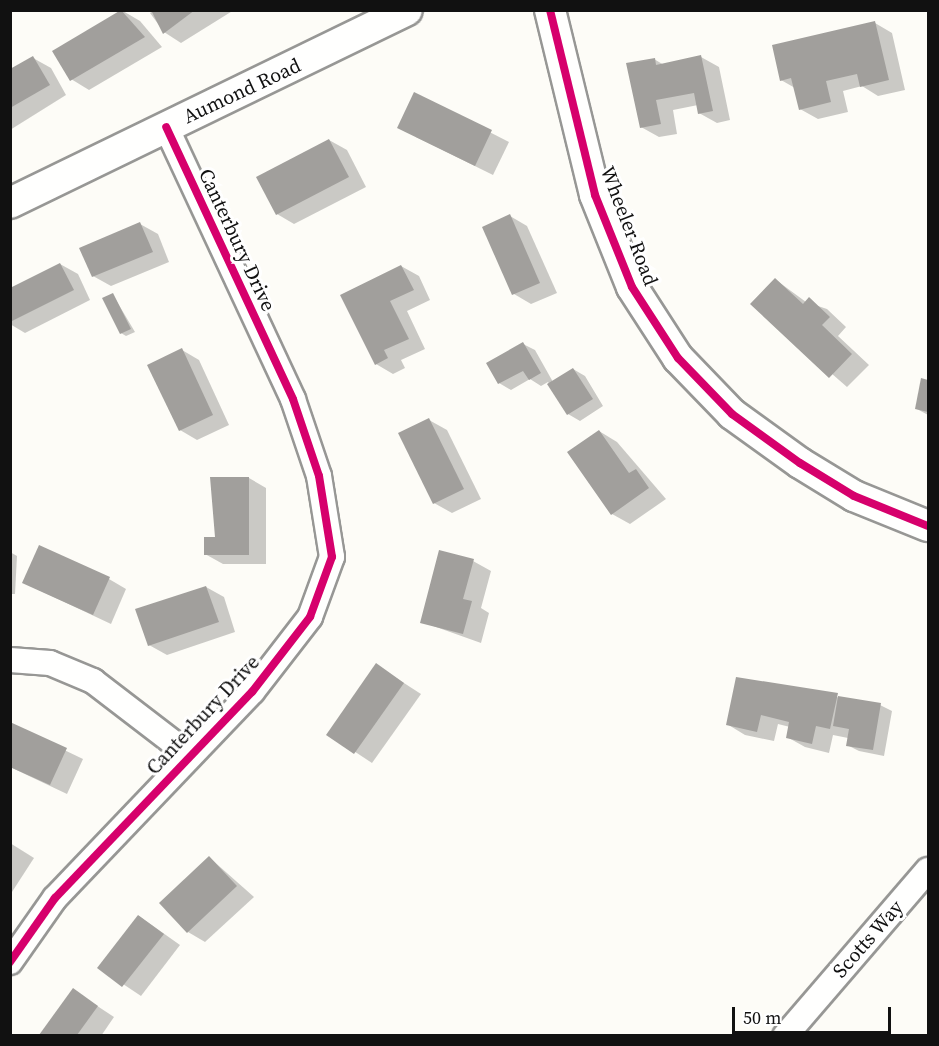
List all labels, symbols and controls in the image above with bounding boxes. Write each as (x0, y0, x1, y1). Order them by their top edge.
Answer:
street label: Aumond Road (179, 53, 305, 129)
street label: Wheeler Road (595, 163, 663, 289)
street label: Canterbury Drive (193, 165, 281, 315)
street label: Canterbury Drive (142, 650, 264, 780)
street label: Scotts Way (828, 895, 908, 983)
scale bar (735, 995, 894, 1033)
text: 50 m (743, 1005, 781, 1030)

